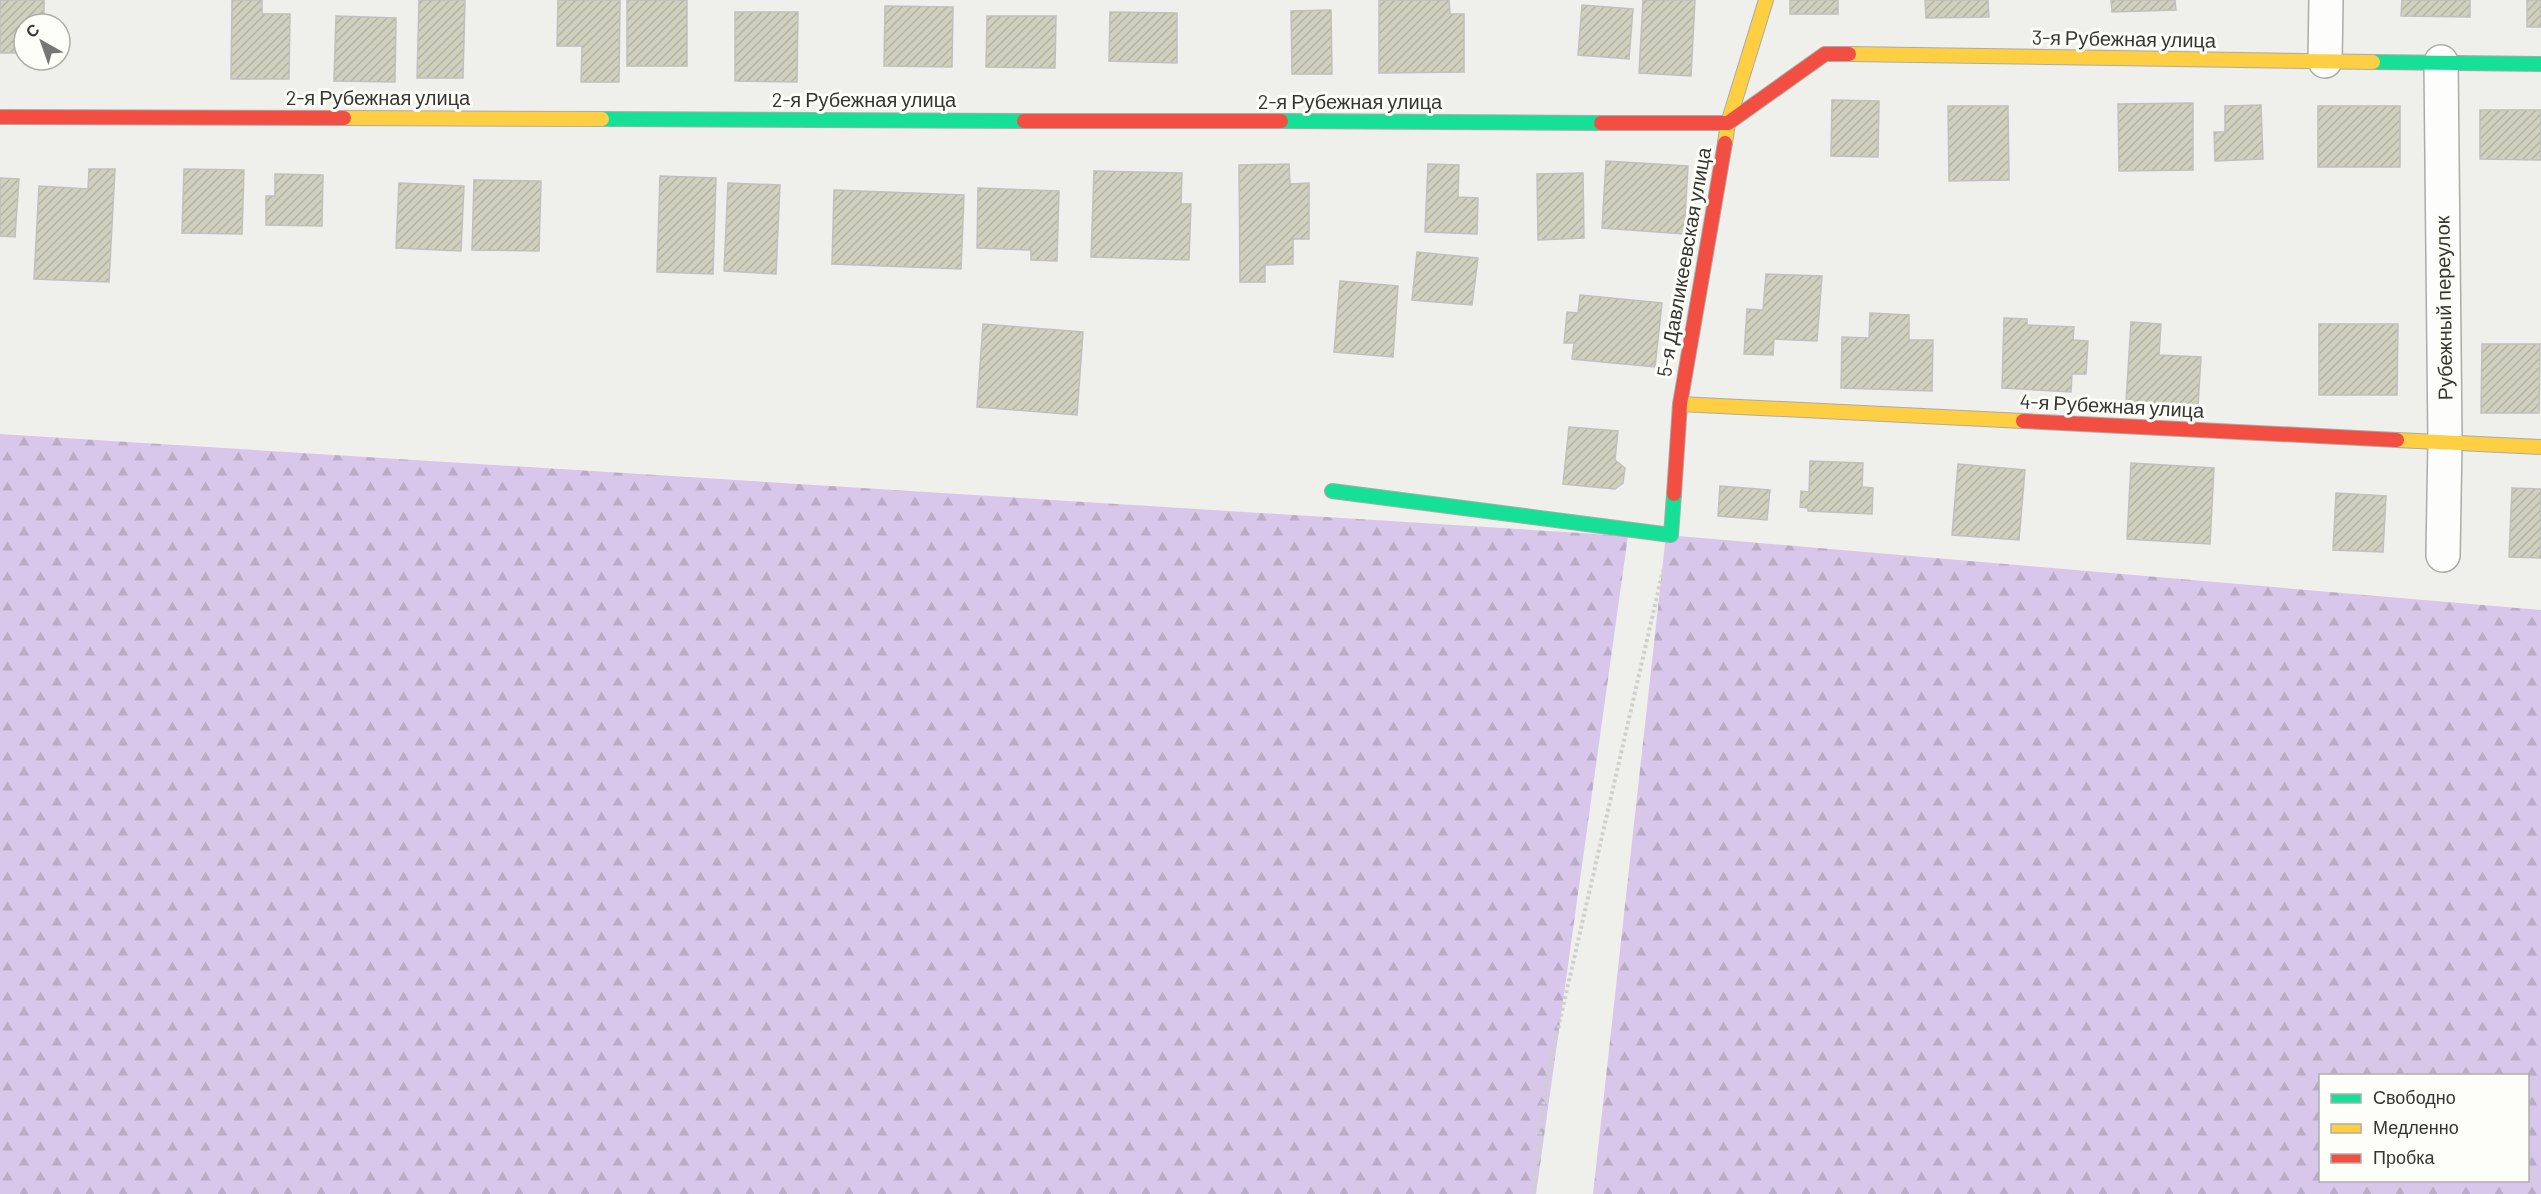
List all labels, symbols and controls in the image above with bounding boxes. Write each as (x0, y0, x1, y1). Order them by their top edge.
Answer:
north arrow (12, 12, 72, 72)
text: С (22, 19, 43, 41)
street label: 3-я Рубежная улица (2032, 24, 2217, 52)
street label: 2-я Рубежная улица (286, 85, 471, 109)
street label: 2-я Рубежная улица (772, 87, 957, 111)
street label: 2-я Рубежная улица (1258, 89, 1443, 113)
street label: 5-я Давликеевская улица (1651, 144, 1715, 378)
street label: Рубежный переулок (2429, 215, 2457, 401)
street label: 4-я Рубежная улица (2019, 388, 2206, 422)
legend (2319, 1074, 2529, 1182)
text: Свободно (2373, 1086, 2456, 1108)
text: Медленно (2373, 1116, 2459, 1138)
text: Пробка (2373, 1146, 2436, 1168)

